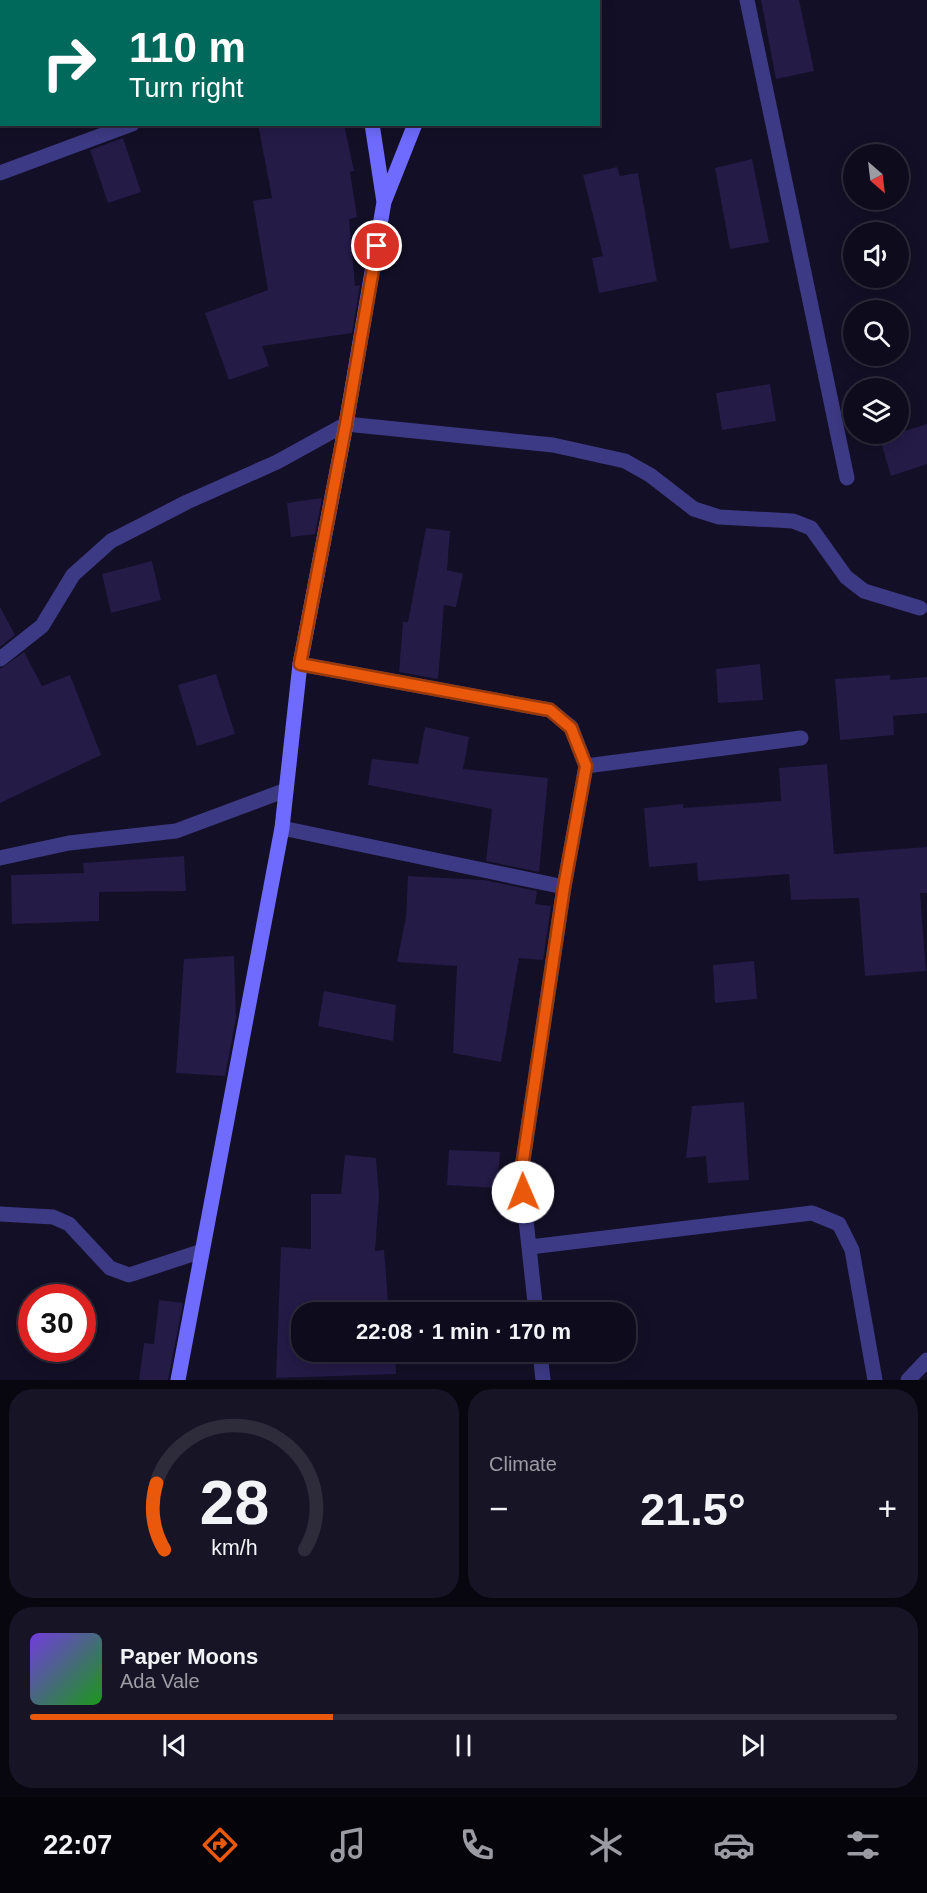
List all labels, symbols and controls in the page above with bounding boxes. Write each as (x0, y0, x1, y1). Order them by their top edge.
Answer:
icon: right (30, 24, 108, 102)
text: 110 m (129, 24, 246, 71)
text: Turn right (129, 73, 244, 103)
north arrow (843, 144, 909, 210)
map controls (843, 144, 909, 444)
pin (351, 220, 402, 271)
button: sound (843, 222, 909, 288)
icon: arrive (360, 229, 393, 262)
button: search (843, 300, 909, 366)
button: layers (843, 378, 909, 444)
position arrow (491, 1160, 555, 1224)
speed limit sign: 30 (18, 1284, 96, 1362)
text: 22:08 · 1 min · 170 m (356, 1319, 571, 1344)
text: Climate (489, 1453, 557, 1475)
text: 28 (199, 1468, 269, 1537)
text: 21.5° (640, 1484, 746, 1535)
text: − (489, 1490, 508, 1527)
text: + (878, 1490, 897, 1527)
text: km/h (211, 1537, 257, 1561)
text: Paper Moons (120, 1644, 258, 1669)
text: Ada Vale (120, 1670, 200, 1692)
icon: previous (158, 1729, 191, 1762)
icon: pause (447, 1729, 480, 1762)
icon: next (736, 1729, 769, 1762)
icon: directions (199, 1824, 241, 1866)
icon: music (327, 1824, 369, 1866)
icon: phone (456, 1824, 498, 1866)
icon: climate (585, 1824, 627, 1866)
icon: car (713, 1824, 755, 1866)
icon: filters (842, 1824, 884, 1866)
text: 22:07 (43, 1830, 112, 1860)

